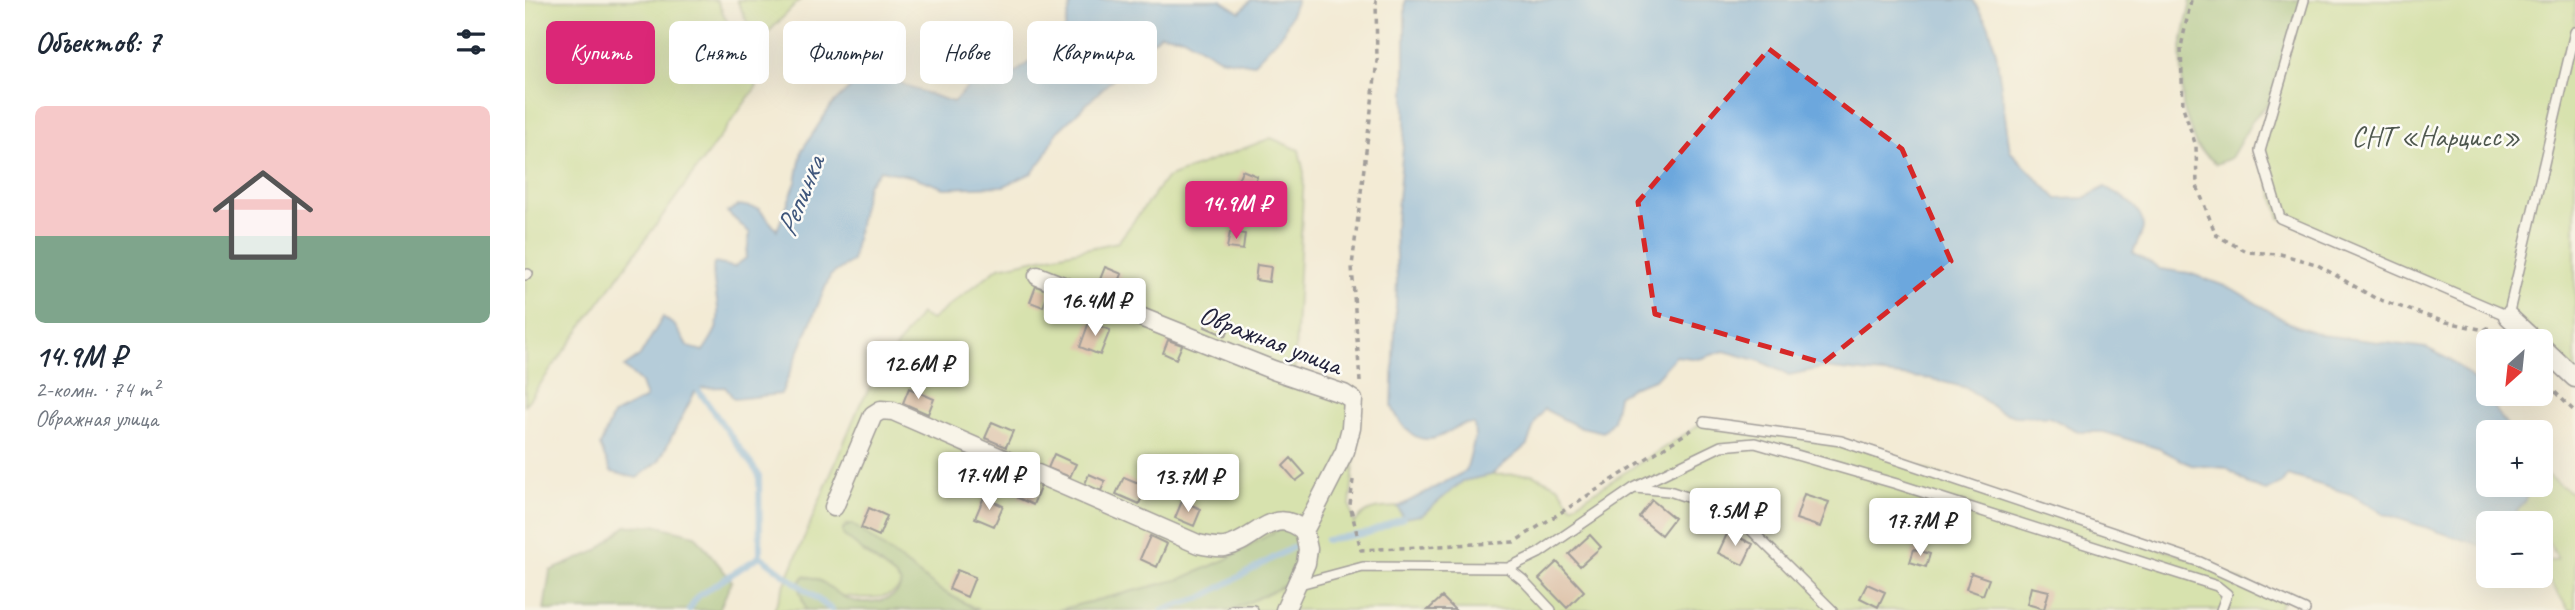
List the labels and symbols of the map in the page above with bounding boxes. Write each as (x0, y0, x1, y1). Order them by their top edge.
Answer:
park label: СНТ «Нарцисс» (2352, 119, 2520, 154)
water label: Репинка (767, 147, 835, 242)
pin: 14.9M ₽ (1171, 182, 1301, 241)
pin: 16.4M ₽ (1030, 278, 1160, 338)
street label: Овражная улица (1195, 296, 1349, 384)
north arrow (2476, 329, 2553, 406)
pin: 12.6M ₽ (853, 342, 983, 401)
pin: 17.4M ₽ (924, 452, 1054, 512)
pin: 13.7M ₽ (1123, 454, 1253, 514)
pin: 9.5M ₽ (1678, 489, 1792, 548)
pin: 17.7M ₽ (1855, 498, 1985, 558)

